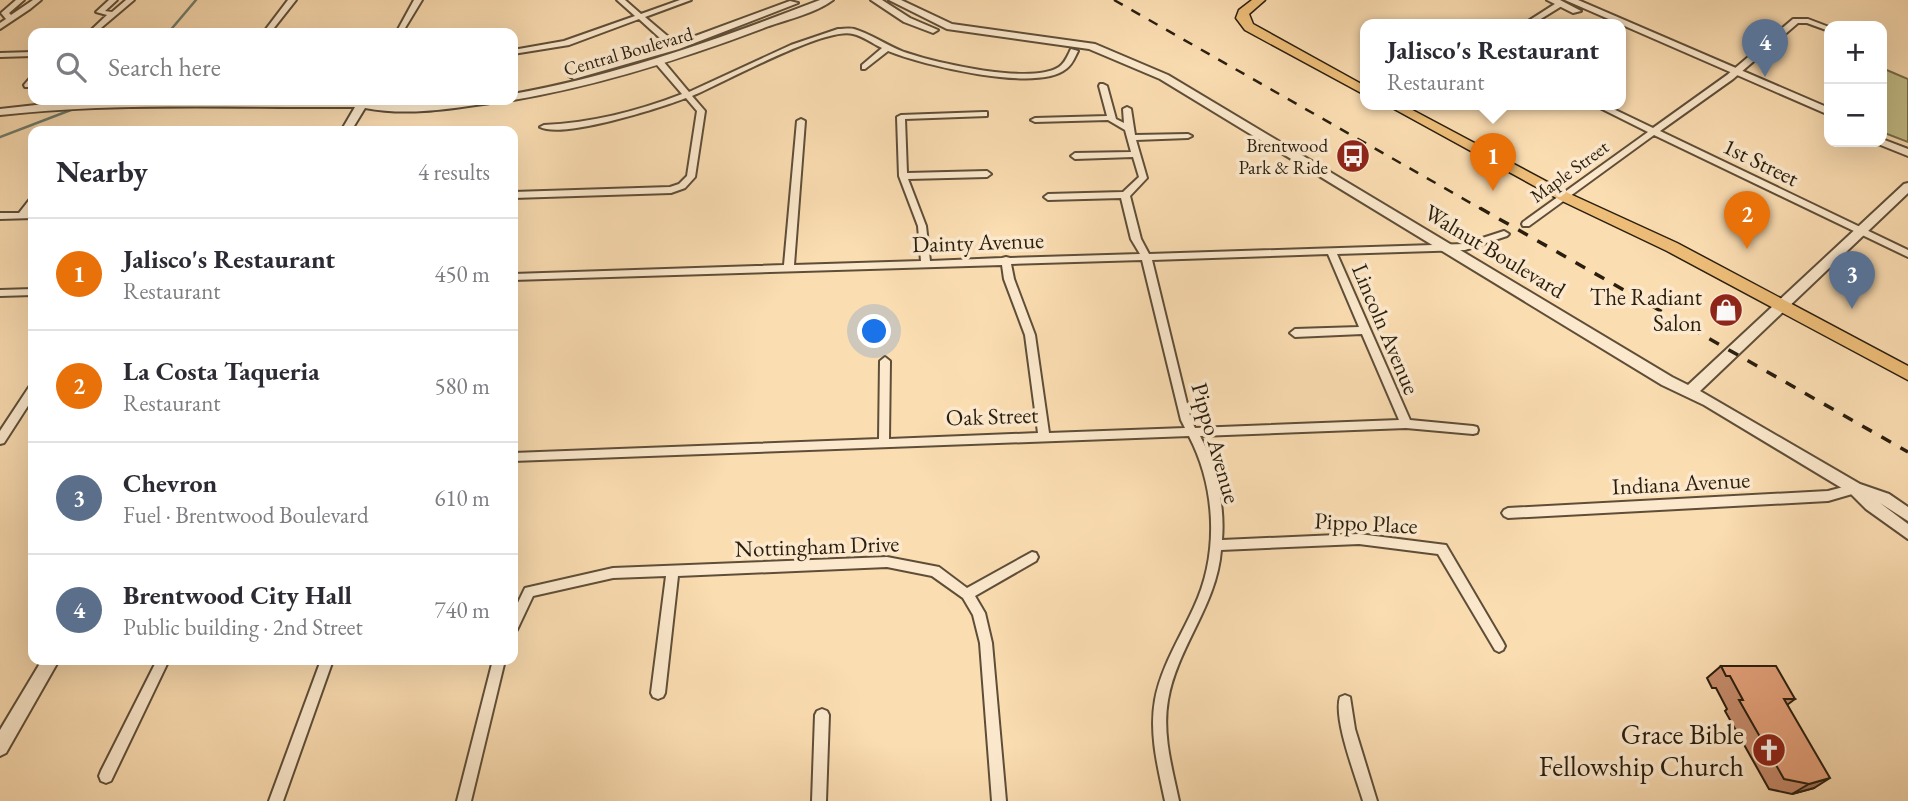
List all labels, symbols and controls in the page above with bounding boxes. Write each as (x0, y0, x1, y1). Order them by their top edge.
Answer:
popup (1360, 19, 1626, 110)
pin: 4 (1742, 19, 1788, 77)
street label: Central Boulevard (561, 21, 696, 82)
map controls (1824, 21, 1887, 147)
button: + (1824, 21, 1887, 84)
search box (28, 28, 518, 105)
text: Jalisco's Restaurant (1387, 33, 1599, 67)
icon: search (52, 48, 90, 86)
text: Search here (108, 50, 221, 84)
text: Restaurant (1387, 67, 1485, 97)
button: − (1824, 84, 1887, 147)
street label: 1st Street (1718, 131, 1805, 194)
place label: Brentwood Park & Ride (1238, 133, 1328, 180)
pin: 1 (1470, 133, 1516, 191)
street label: Maple Street (1525, 134, 1614, 208)
bus stop icon: Brentwood Park & Ride (1334, 137, 1372, 175)
text: Nearby (56, 152, 148, 191)
text: 4 results (418, 157, 490, 187)
pin: 2 (1724, 191, 1770, 249)
street label: Walnut Boulevard (1419, 197, 1571, 305)
street label: Dainty Avenue (911, 225, 1045, 259)
text: Jalisco's Restaurant (123, 242, 335, 276)
pin: 3 (1829, 251, 1875, 309)
text: 1 (73, 259, 85, 289)
text: 450 m (434, 259, 490, 289)
street label: Lincoln Avenue (1345, 259, 1427, 399)
text: Restaurant (123, 276, 221, 306)
place label: The Radiant Salon (1590, 282, 1703, 338)
shop icon: The Radiant Salon (1707, 291, 1745, 329)
your location (857, 314, 891, 348)
text: La Costa Taqueria (123, 354, 320, 388)
text: 2 (73, 371, 85, 401)
text: 580 m (434, 371, 490, 401)
street label: Pippo Avenue (1184, 379, 1248, 507)
text: Restaurant (123, 388, 221, 418)
street label: Oak Street (945, 399, 1040, 433)
street label: Indiana Avenue (1611, 464, 1751, 502)
text: Chevron (123, 466, 217, 500)
text: 3 (73, 483, 85, 513)
text: 610 m (434, 483, 490, 513)
text: Fuel · Brentwood Boulevard (123, 500, 369, 530)
street label: Pippo Place (1314, 505, 1418, 541)
street label: Nottingham Drive (734, 528, 900, 564)
text: Brentwood City Hall (123, 578, 352, 612)
text: 4 (73, 595, 85, 625)
text: 740 m (434, 595, 490, 625)
text: Public building · 2nd Street (123, 612, 363, 642)
place label: Grace Bible Fellowship Church (1539, 716, 1744, 784)
church icon: Grace Bible Fellowship Church (1750, 731, 1788, 769)

